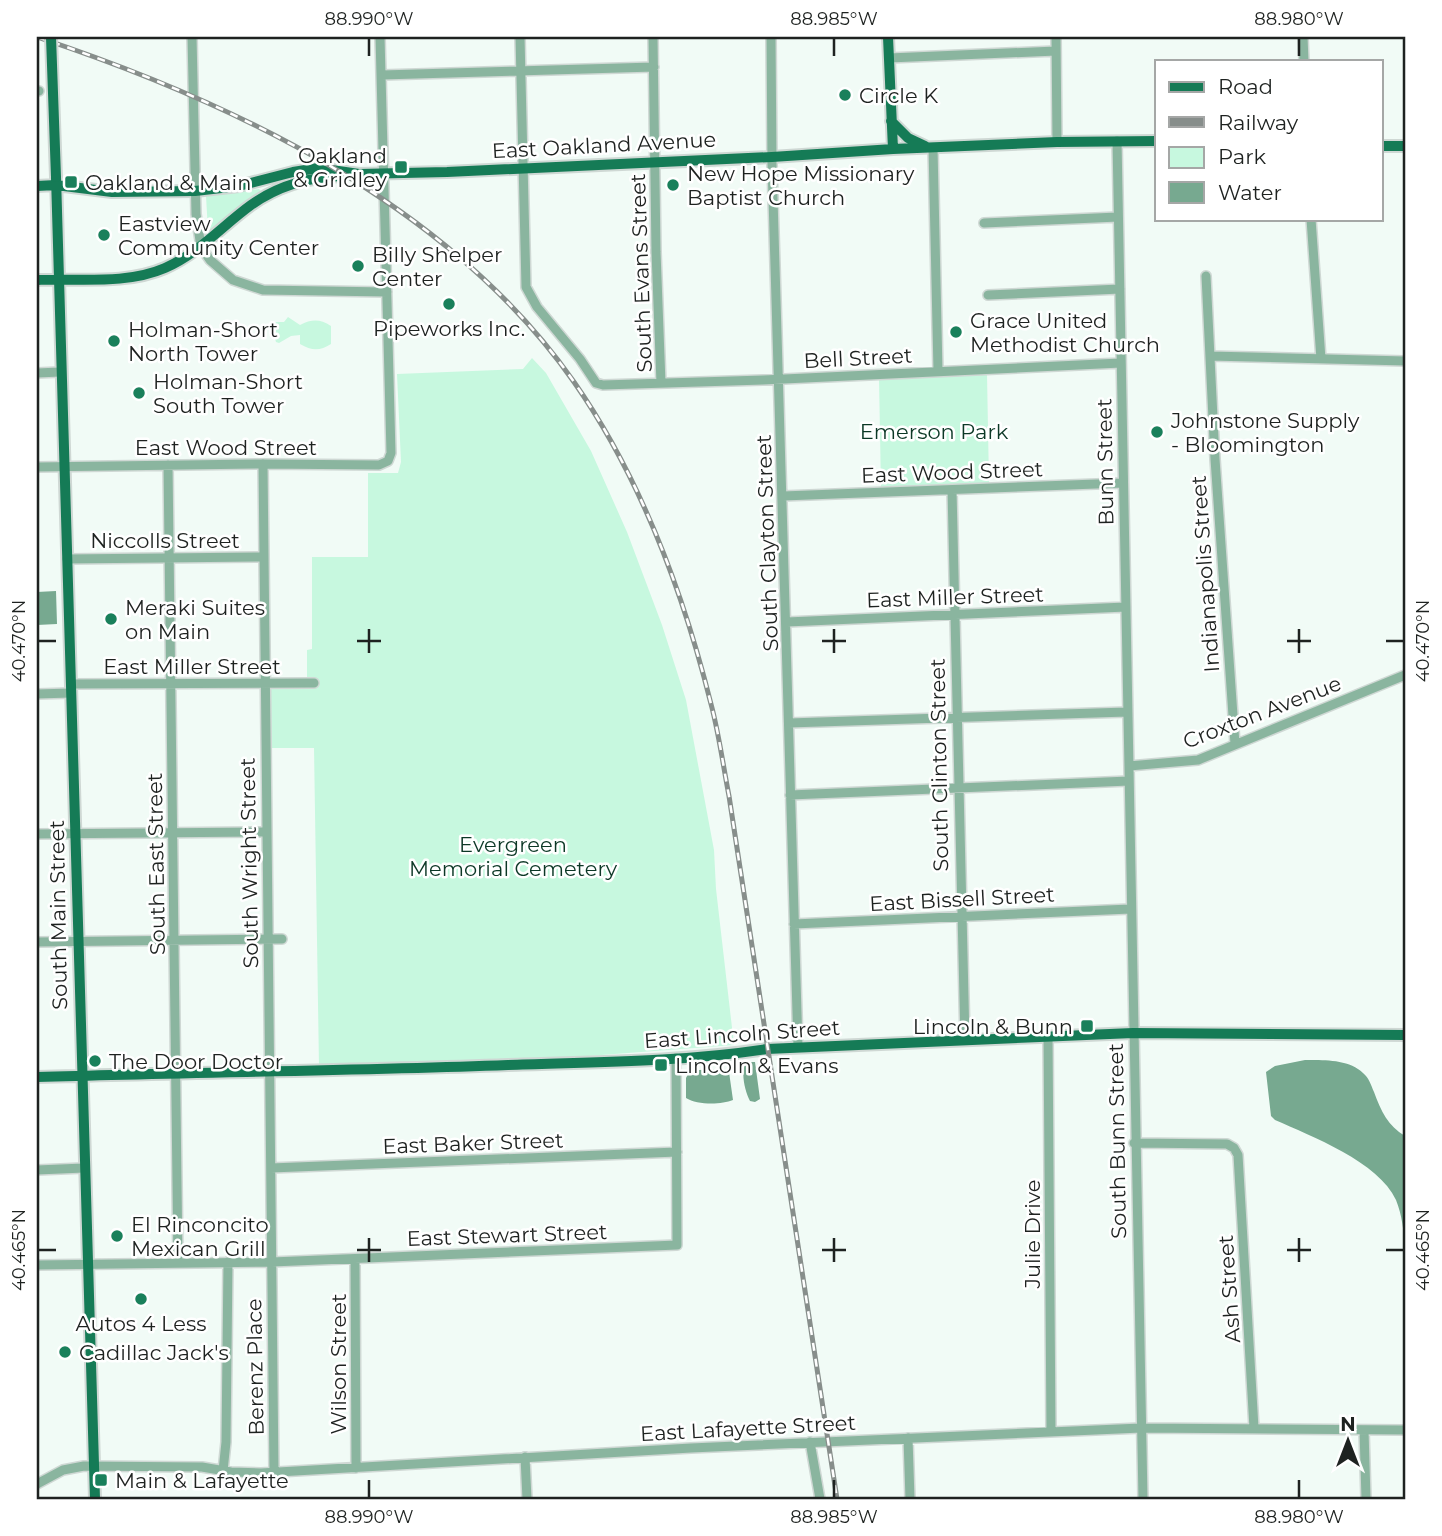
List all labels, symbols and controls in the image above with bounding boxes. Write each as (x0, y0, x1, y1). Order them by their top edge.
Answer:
text: 88.990°W (325, 8, 413, 30)
text: 88.985°W (790, 8, 878, 30)
text: 88.980°W (1254, 8, 1344, 30)
legend (1155, 60, 1382, 220)
text: Road (1218, 74, 1273, 99)
place label: Circle K (859, 83, 938, 108)
marker: Circle K (837, 87, 853, 103)
text: Railway (1218, 110, 1299, 135)
street label: East Oakland Avenue (491, 127, 717, 163)
place label: Oakland & Gridley (293, 143, 388, 192)
text: Park (1218, 144, 1266, 169)
marker: Oakland & Gridley (393, 159, 409, 175)
place label: New Hope Missionary Baptist Church (687, 161, 915, 210)
place label: Oakland & Main (85, 170, 251, 195)
street label: South Evans Street (625, 173, 657, 373)
marker: Oakland & Main (63, 174, 79, 190)
marker: New Hope Missionary Baptist Church (665, 177, 681, 193)
text: Water (1218, 180, 1282, 205)
place label: Eastview Community Center (118, 211, 319, 260)
marker: Eastview Community Center (96, 227, 112, 243)
place label: Billy Shelper Center (372, 242, 502, 291)
marker: Billy Shelper Center (350, 258, 366, 274)
marker: Pipeworks Inc. (441, 296, 457, 312)
place label: Grace United Methodist Church (970, 308, 1160, 357)
place label: Pipeworks Inc. (373, 316, 525, 341)
place label: Holman-Short North Tower (128, 317, 278, 366)
marker: Grace United Methodist Church (948, 324, 964, 340)
marker: Holman-Short North Tower (106, 333, 122, 349)
street label: Bell Street (803, 343, 913, 373)
place label: Holman-Short South Tower (153, 369, 303, 418)
marker: Holman-Short South Tower (131, 385, 147, 401)
street label: Bunn Street (1091, 398, 1119, 526)
place label: Johnstone Supply - Bloomington (1170, 408, 1360, 457)
park label: Emerson Park (860, 419, 1009, 444)
marker: Johnstone Supply - Bloomington (1149, 424, 1165, 440)
street label: South Clayton Street (751, 434, 783, 652)
street label: East Wood Street (135, 435, 317, 460)
street label: East Wood Street (860, 456, 1044, 488)
street label: Indianapolis Street (1186, 475, 1224, 673)
street label: Niccolls Street (90, 528, 240, 553)
street label: East Miller Street (866, 581, 1044, 613)
place label: Meraki Suites on Main (125, 595, 265, 644)
text: 40.470°N (8, 600, 30, 682)
text: 40.470°N (1412, 600, 1434, 682)
marker: Meraki Suites on Main (103, 611, 119, 627)
street label: East Miller Street (103, 654, 281, 679)
street label: South Clinton Street (925, 658, 953, 872)
street label: Croxton Avenue (1179, 670, 1345, 754)
street label: South Wright Street (235, 757, 263, 969)
street label: South East Street (142, 773, 170, 955)
street label: South Main Street (44, 820, 72, 1010)
park label: Evergreen Memorial Cemetery (409, 832, 618, 881)
street label: East Bissell Street (869, 882, 1055, 916)
place label: Lincoln & Bunn (913, 1014, 1073, 1039)
street label: East Lincoln Street (643, 1015, 841, 1053)
marker: Lincoln & Bunn (1079, 1018, 1095, 1034)
street label: South Bunn Street (1103, 1043, 1131, 1239)
place label: The Door Doctor (109, 1049, 283, 1074)
marker: The Door Doctor (87, 1053, 103, 1069)
place label: Lincoln & Evans (675, 1053, 839, 1078)
marker: Lincoln & Evans (653, 1057, 669, 1073)
street label: East Baker Street (382, 1127, 564, 1159)
street label: Julie Drive (1020, 1179, 1045, 1290)
text: 40.465°N (8, 1209, 30, 1291)
text: 40.465°N (1412, 1209, 1434, 1291)
place label: El Rinconcito Mexican Grill (131, 1212, 269, 1261)
street label: East Stewart Street (406, 1219, 608, 1251)
marker: El Rinconcito Mexican Grill (109, 1228, 125, 1244)
street label: Ash Street (1213, 1234, 1245, 1344)
marker: Autos 4 Less (133, 1291, 149, 1307)
street label: Wilson Street (326, 1294, 351, 1434)
street label: Berenz Place (241, 1298, 269, 1436)
place label: Autos 4 Less (76, 1311, 206, 1336)
place label: Cadillac Jack's (79, 1340, 229, 1365)
marker: Cadillac Jack's (57, 1344, 73, 1360)
north arrow (1312, 1406, 1382, 1476)
street label: East Lafayette Street (639, 1410, 857, 1446)
text: N (1340, 1413, 1356, 1436)
place label: Main & Lafayette (115, 1468, 289, 1493)
marker: Main & Lafayette (93, 1472, 109, 1488)
text: 88.990°W (325, 1506, 413, 1528)
text: 88.985°W (790, 1506, 878, 1528)
text: 88.980°W (1254, 1506, 1344, 1528)

